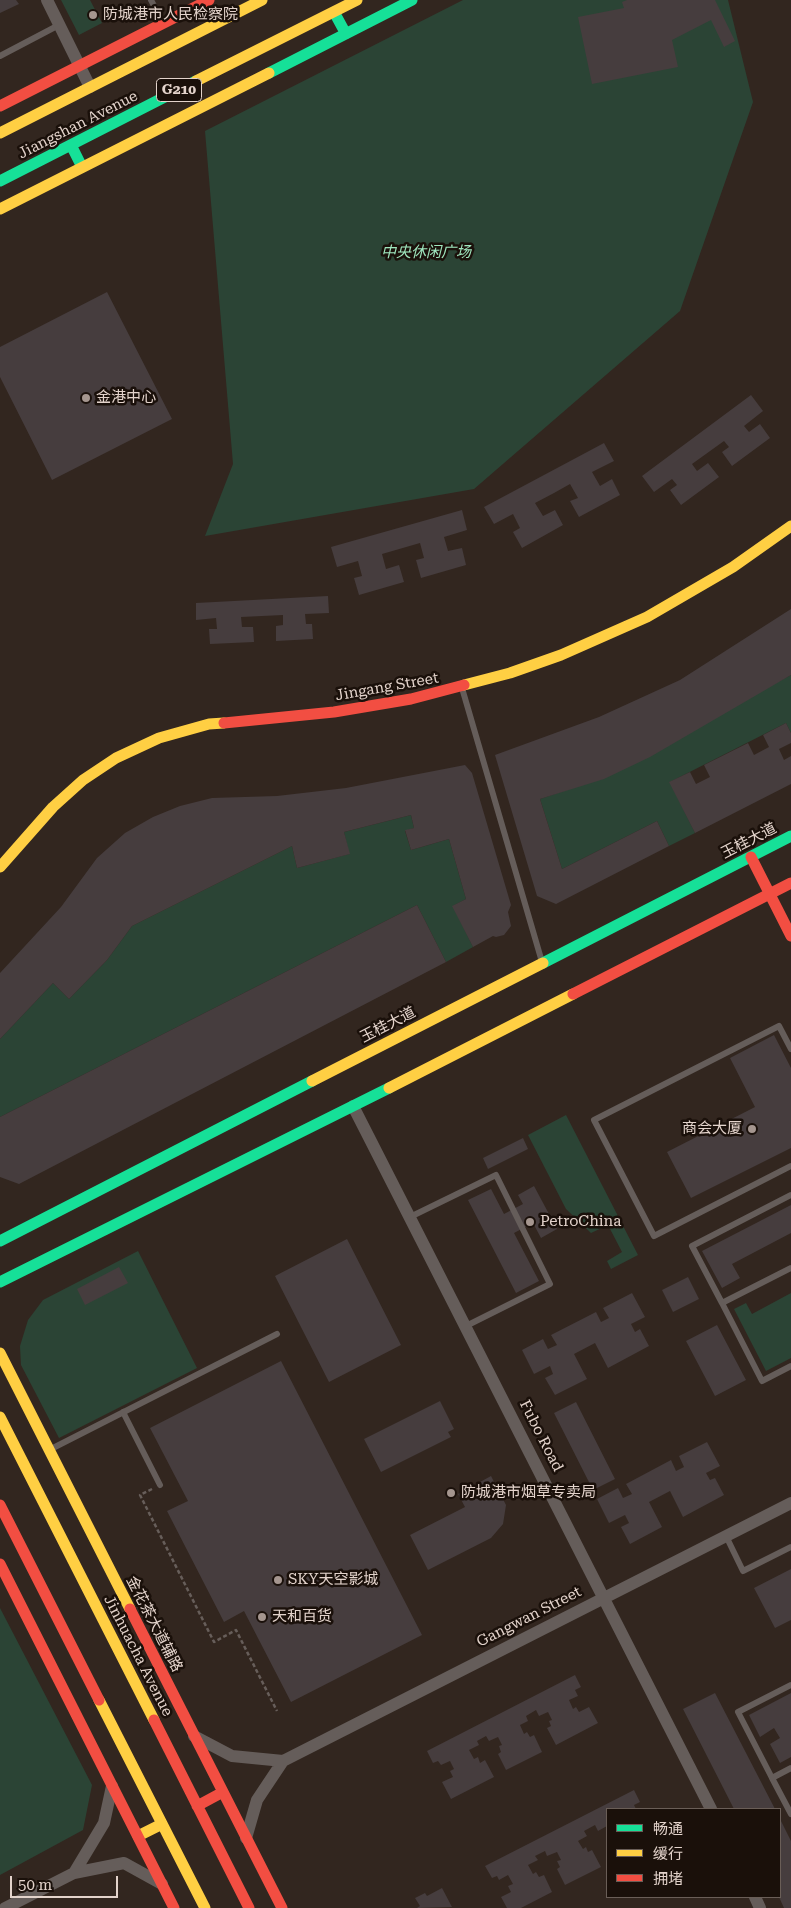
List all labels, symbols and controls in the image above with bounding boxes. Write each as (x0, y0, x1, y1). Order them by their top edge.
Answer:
place label: 防城港市人民检察院 (103, 6, 238, 24)
marker: 防城港市人民检察院 (87, 9, 99, 21)
road number: G210 (156, 78, 202, 102)
street label: Jiangshan Avenue (15, 87, 141, 163)
park label: 中央休闲广场 (381, 244, 471, 262)
place label: 金港中心 (96, 389, 156, 407)
marker: 金港中心 (80, 392, 92, 404)
street label: Jingang Street (334, 669, 440, 705)
street label: 玉桂大道 (718, 819, 780, 863)
street label: 玉桂大道 (357, 1003, 419, 1047)
place label: 商会大厦 (682, 1120, 742, 1138)
marker: 商会大厦 (746, 1123, 758, 1135)
place label: PetroChina (540, 1213, 621, 1231)
marker: PetroChina (524, 1216, 536, 1228)
street label: Fubo Road (515, 1397, 567, 1475)
place label: 防城港市烟草专卖局 (461, 1484, 596, 1502)
marker: 防城港市烟草专卖局 (445, 1487, 457, 1499)
place label: SKY天空影城 (288, 1571, 378, 1589)
street label: 金花茶大道辅路 (122, 1573, 186, 1675)
marker: SKY天空影城 (272, 1574, 284, 1586)
street label: Gangwan Street (474, 1583, 584, 1651)
street label: Jinhuacha Avenue (100, 1592, 176, 1720)
place label: 天和百货 (272, 1608, 332, 1626)
marker: 天和百货 (256, 1611, 268, 1623)
legend (606, 1808, 781, 1898)
text: 畅通 (653, 1820, 683, 1838)
text: 缓行 (653, 1845, 683, 1863)
scale bar (12, 1866, 120, 1898)
text: 拥堵 (653, 1870, 683, 1888)
text: 50 m (18, 1876, 52, 1894)

